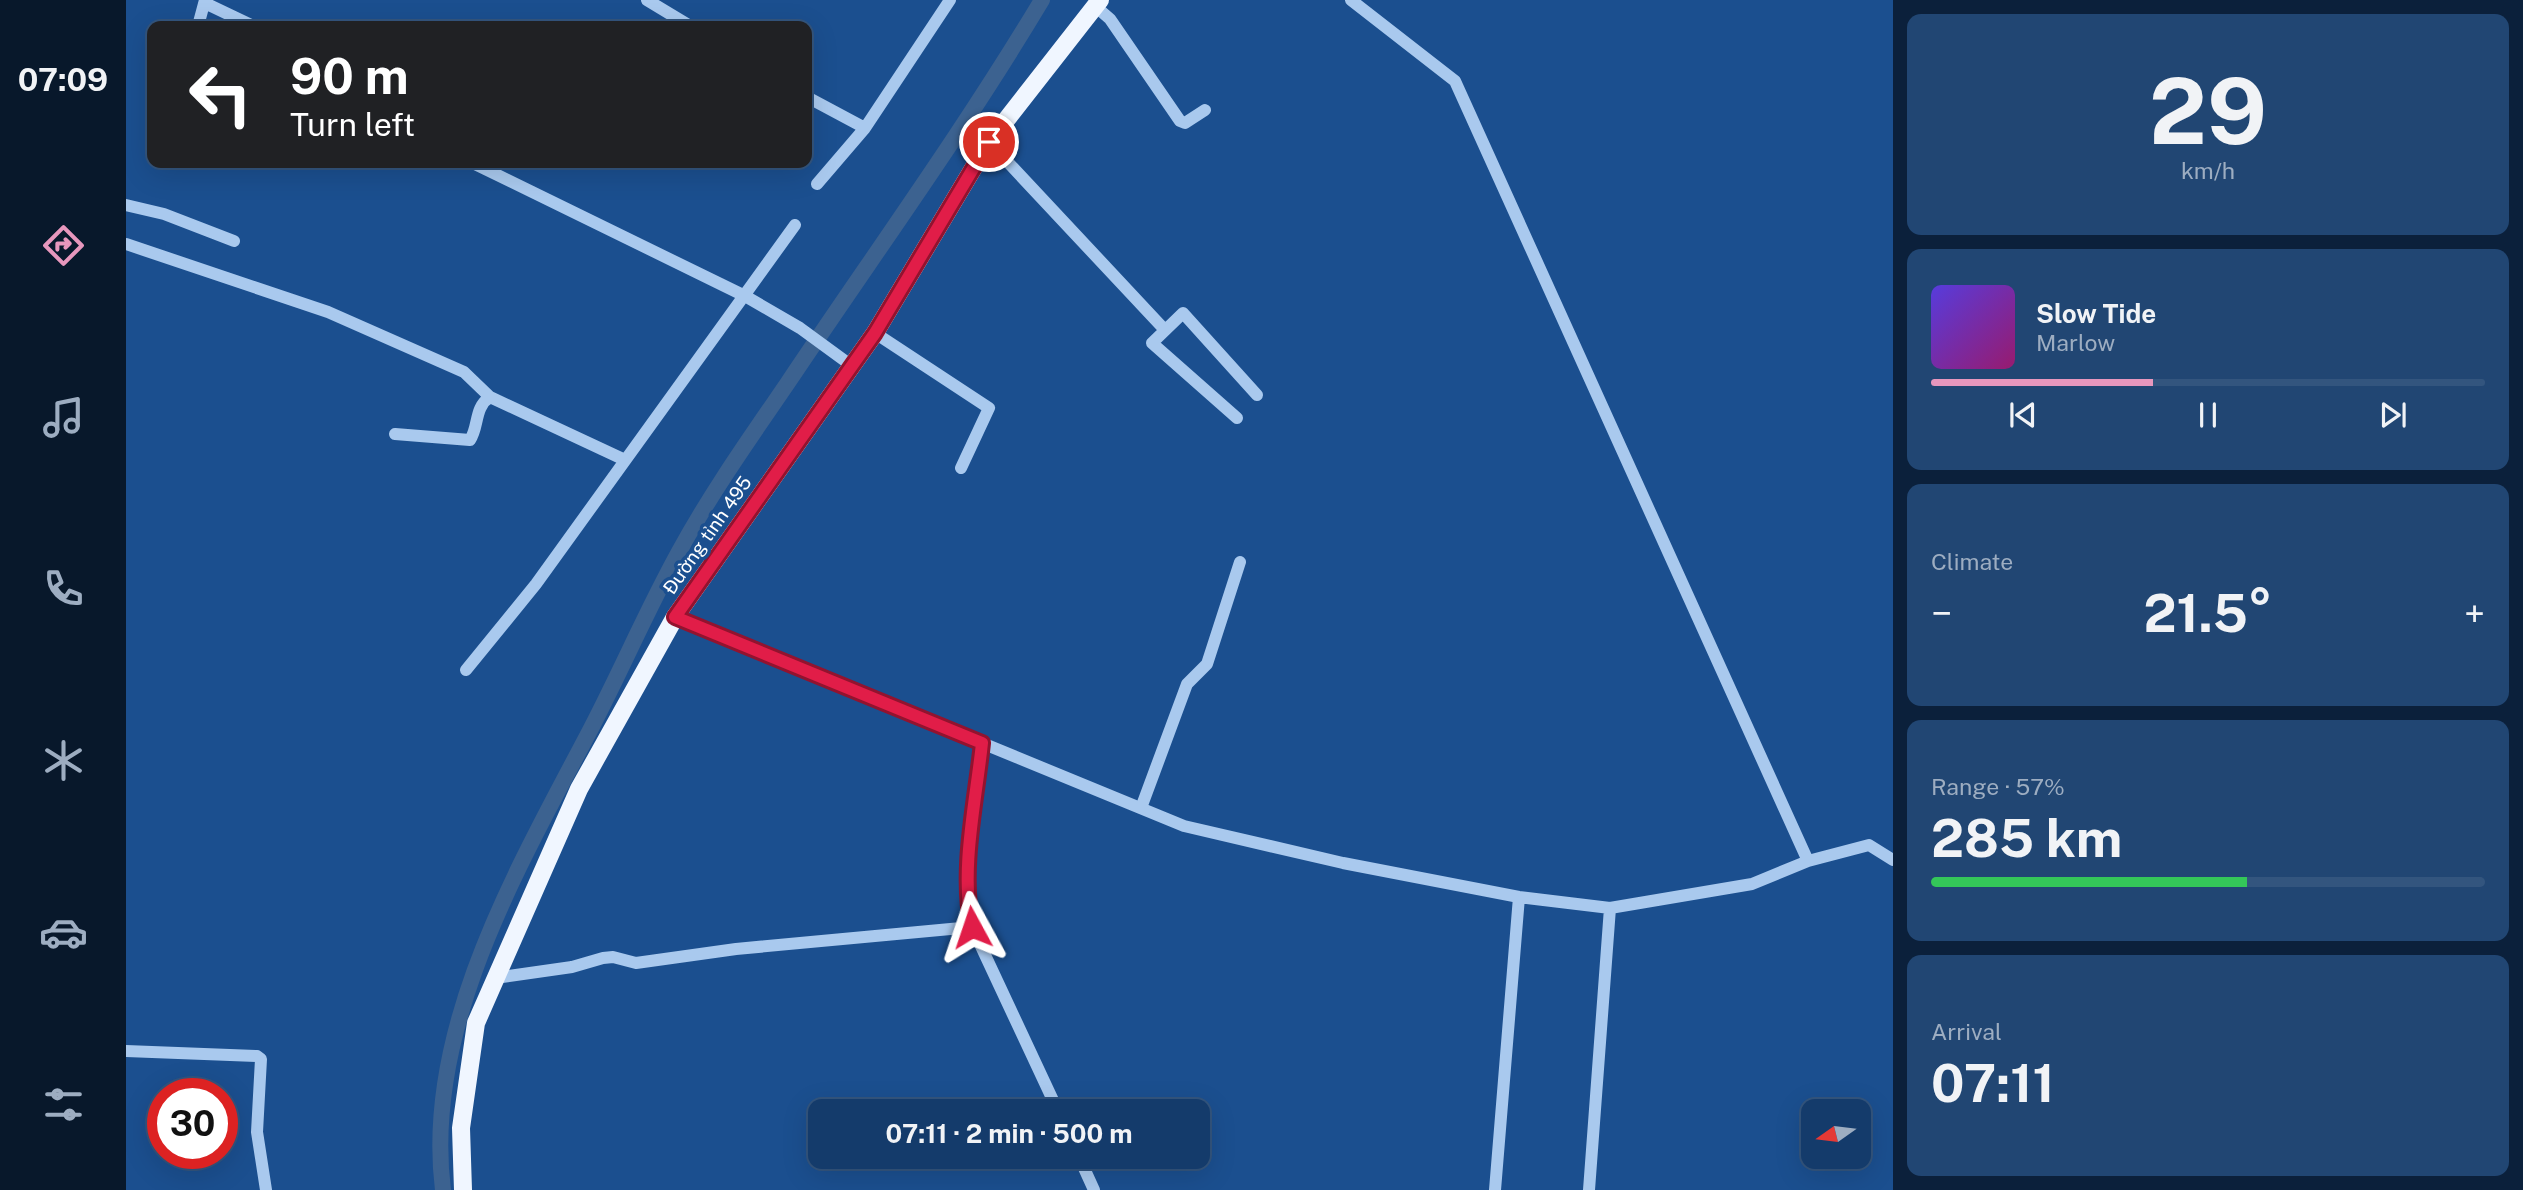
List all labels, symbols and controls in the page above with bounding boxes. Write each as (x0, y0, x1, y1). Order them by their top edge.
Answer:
text: 90 m (290, 47, 409, 105)
icon: left (175, 49, 266, 140)
text: 29 (2149, 58, 2267, 164)
text: 07:09 (18, 61, 108, 98)
text: Turn left (290, 106, 415, 143)
pin (959, 112, 1019, 172)
icon: arrive (970, 123, 1008, 161)
text: km/h (2181, 157, 2235, 184)
icon: directions (39, 221, 88, 270)
text: Slow Tide (2036, 298, 2156, 329)
text: Marlow (2036, 329, 2115, 356)
icon: music (39, 393, 88, 442)
icon: previous (2004, 396, 2042, 434)
icon: pause (2189, 396, 2227, 434)
icon: next (2374, 396, 2412, 434)
street label: Đường tỉnh 495 (658, 472, 756, 598)
text: Climate (1931, 548, 2013, 575)
icon: phone (39, 564, 88, 613)
text: 21.5° (2143, 583, 2273, 644)
text: − (1931, 591, 1952, 636)
text: + (2464, 591, 2485, 636)
icon: climate (39, 736, 88, 785)
text: Range · 57% (1931, 773, 2065, 800)
text: 285 km (1931, 808, 2122, 869)
position arrow (935, 890, 1009, 964)
icon: car (39, 908, 88, 957)
text: Arrival (1931, 1018, 2002, 1045)
text: 07:11 (1931, 1053, 2055, 1114)
speed limit sign: 30 (147, 1078, 238, 1169)
icon: filters (39, 1080, 88, 1129)
north arrow (1801, 1099, 1871, 1169)
map controls (1801, 1099, 1871, 1169)
text: 07:11 · 2 min · 500 m (886, 1118, 1132, 1149)

